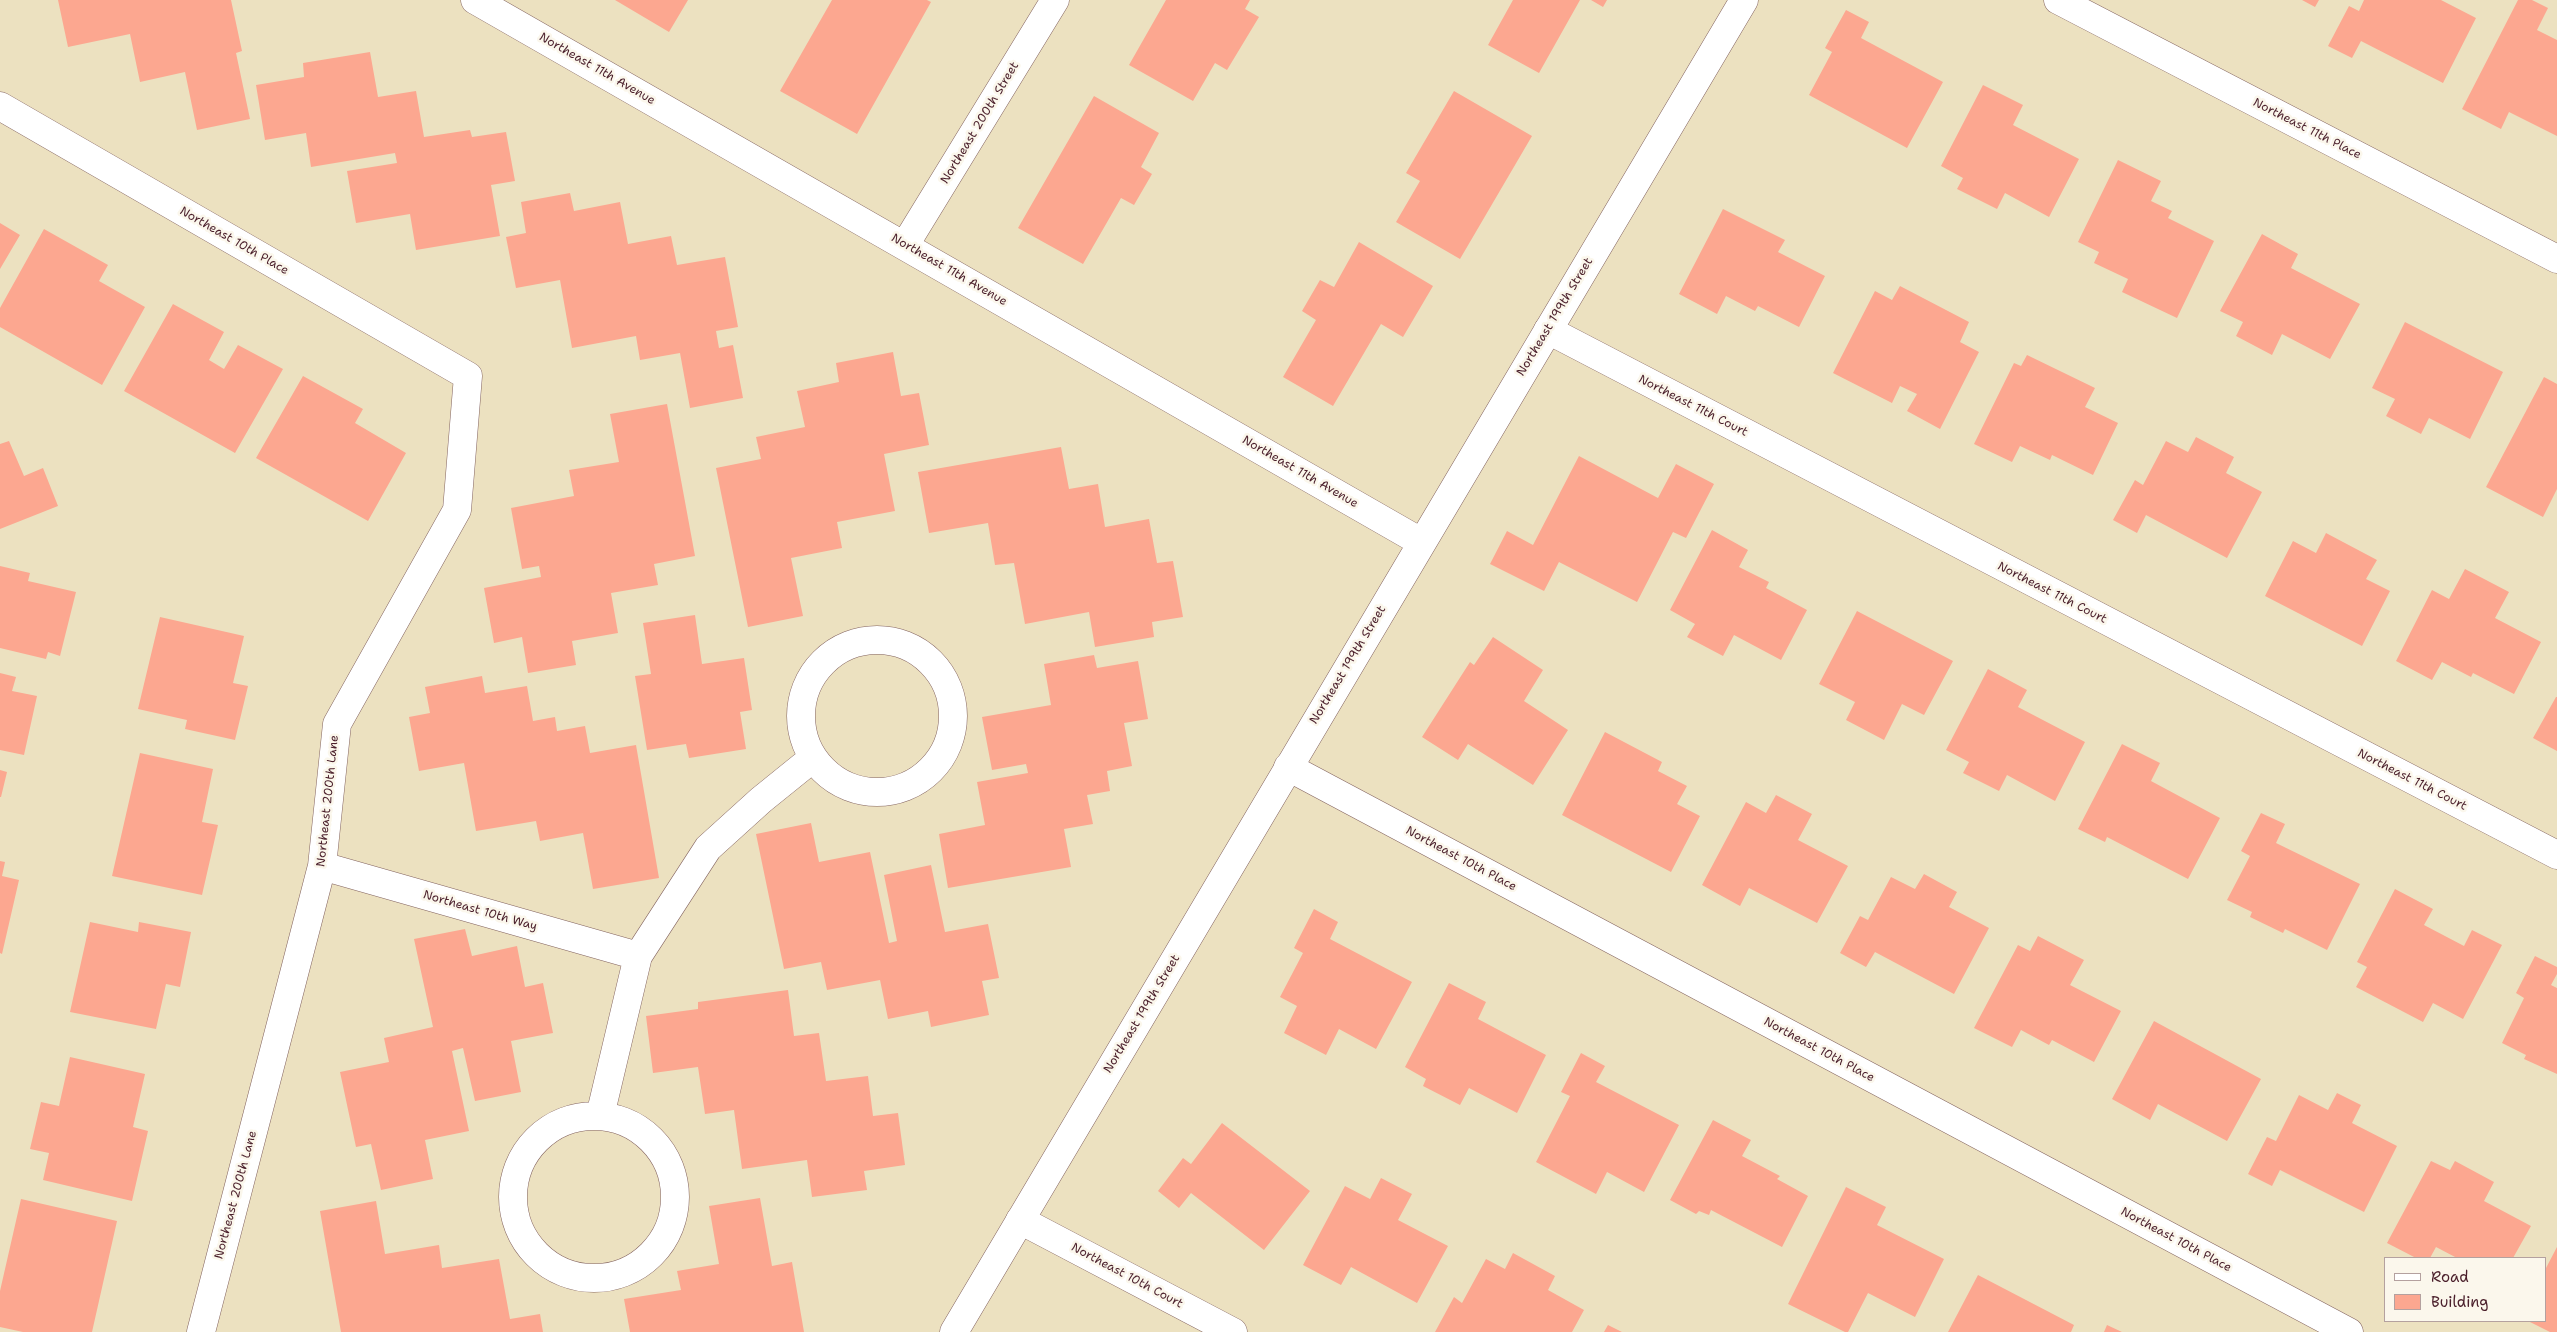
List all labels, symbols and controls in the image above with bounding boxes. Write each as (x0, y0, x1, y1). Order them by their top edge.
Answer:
street label: Northeast 11th Avenue (537, 30, 657, 108)
street label: Northeast 200th Street (938, 59, 1022, 187)
street label: Northeast 11th Place (2250, 95, 2364, 163)
street label: Northeast 10th Place (177, 204, 291, 278)
street label: Northeast 11th Avenue (889, 231, 1009, 309)
street label: Northeast 199th Street (1514, 255, 1596, 379)
street label: Northeast 11th Court (1636, 372, 1750, 440)
street label: Northeast 11th Avenue (1240, 433, 1360, 511)
street label: Northeast 11th Court (1995, 559, 2109, 627)
street label: Northeast 199th Street (1307, 603, 1389, 727)
street label: Northeast 200th Lane (314, 734, 342, 868)
street label: Northeast 11th Court (2355, 746, 2469, 814)
street label: Northeast 10th Place (1403, 824, 1519, 894)
street label: Northeast 10th Way (421, 888, 539, 934)
street label: Northeast 199th Street (1101, 952, 1183, 1076)
street label: Northeast 10th Place (1761, 1015, 1877, 1085)
street label: Northeast 200th Lane (212, 1129, 260, 1261)
street label: Northeast 10th Place (2118, 1205, 2234, 1275)
street label: Northeast 10th Court (1069, 1240, 1185, 1312)
legend (2384, 1257, 2547, 1322)
text: Road (2431, 1267, 2469, 1287)
text: Building (2431, 1292, 2488, 1312)

